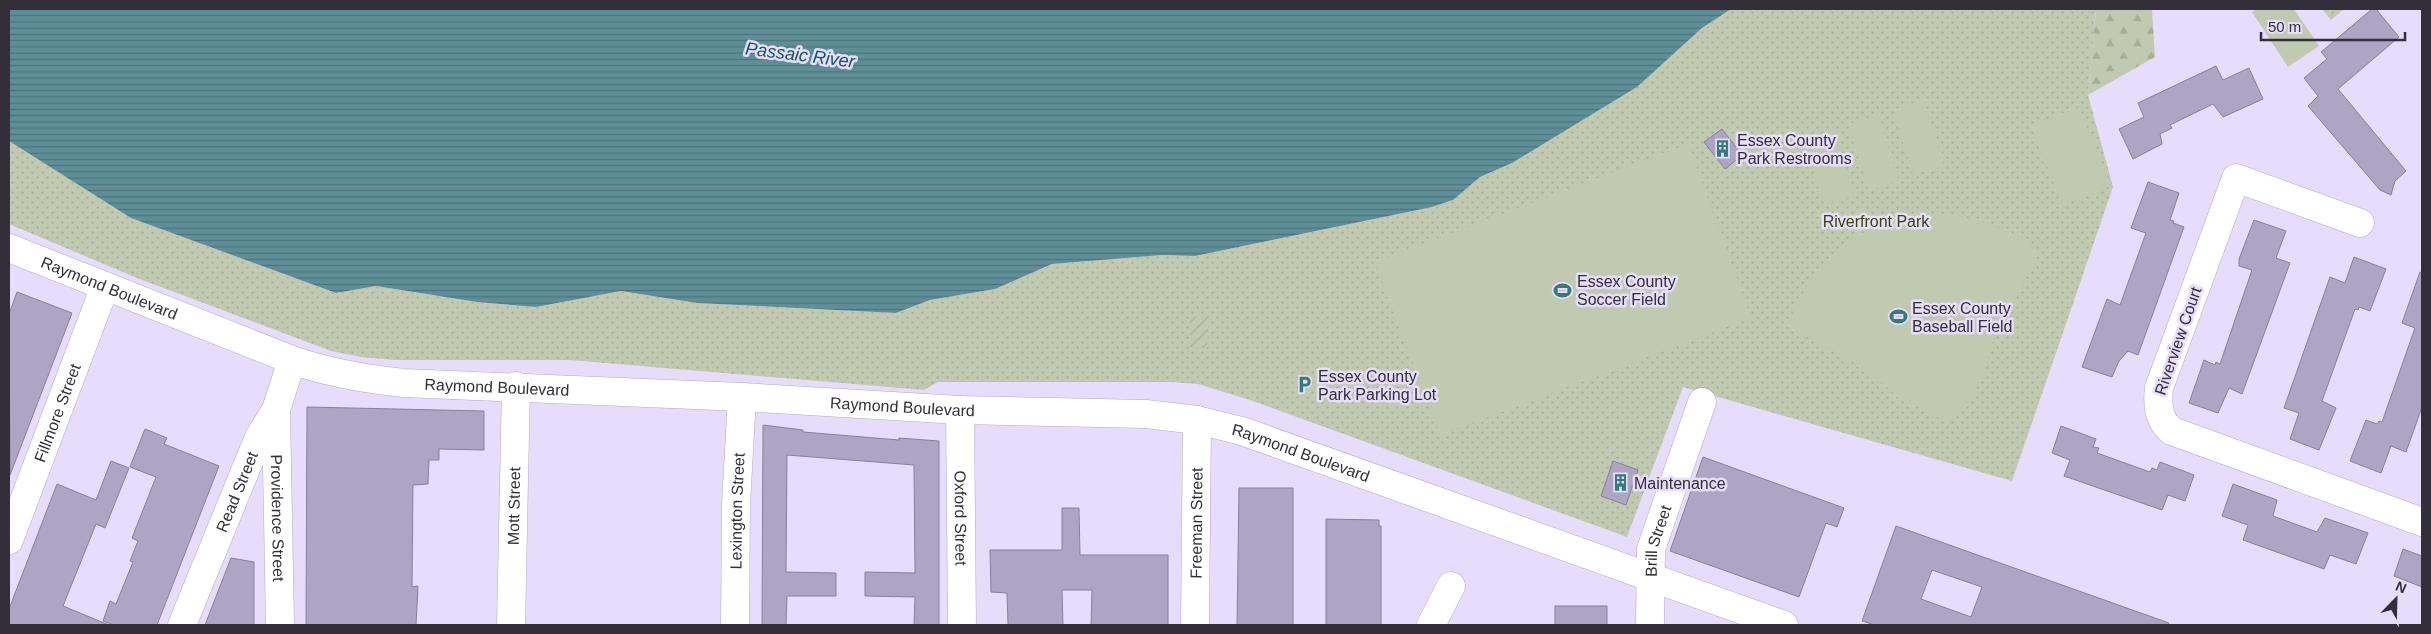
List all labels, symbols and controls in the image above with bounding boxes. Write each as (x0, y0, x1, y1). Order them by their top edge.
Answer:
scale bar (2261, 10, 2405, 42)
text: 50 m (2268, 18, 2301, 35)
water label: Passaic River (744, 38, 857, 72)
place label: Essex County Park Restrooms (1737, 132, 1852, 167)
building icon: Essex County Park Restrooms (1713, 139, 1733, 159)
park label: Riverfront Park (1823, 213, 1930, 230)
street label: Raymond Boulevard (39, 253, 180, 322)
place label: Essex County Soccer Field (1577, 273, 1676, 308)
sports icon: Essex County Soccer Field (1553, 280, 1573, 300)
street label: Riverview Court (2152, 284, 2205, 397)
place label: Essex County Baseball Field (1912, 300, 2013, 335)
sports icon: Essex County Baseball Field (1888, 307, 1908, 327)
street label: Fillmore Street (31, 361, 84, 464)
place label: Essex County Park Parking Lot (1318, 368, 1437, 403)
street label: Raymond Boulevard (424, 375, 570, 398)
parking icon: Essex County Park Parking Lot (1294, 375, 1314, 395)
street label: Raymond Boulevard (830, 394, 975, 419)
street label: Raymond Boulevard (1230, 420, 1372, 485)
street label: Read Street (213, 448, 261, 535)
street label: Lexington Street (727, 452, 747, 569)
street label: Providence Street (268, 454, 288, 582)
street label: Mott Street (504, 466, 523, 545)
street label: Freeman Street (1187, 467, 1205, 579)
street label: Oxford Street (952, 470, 970, 566)
building icon: Maintenance (1610, 473, 1630, 493)
place label: Maintenance (1634, 475, 1726, 492)
street label: Brill Street (1642, 502, 1674, 577)
north arrow (2371, 574, 2421, 624)
text: N (2393, 578, 2409, 596)

